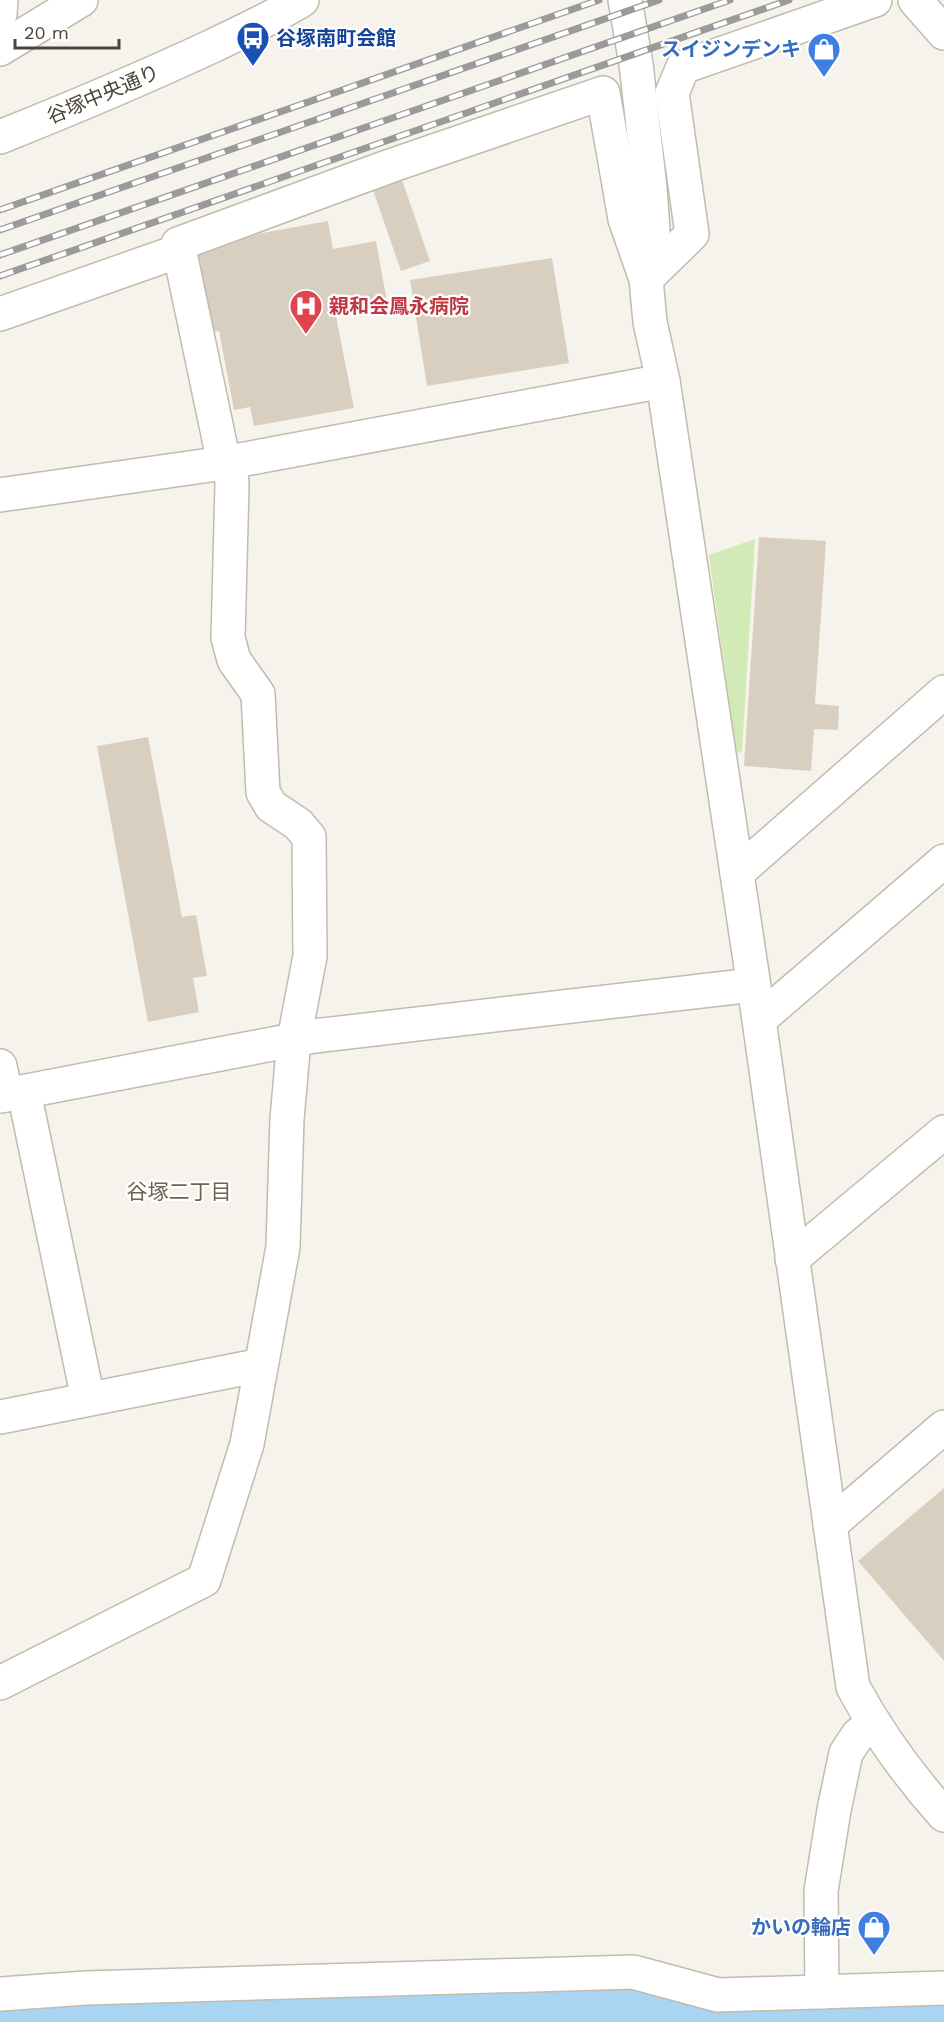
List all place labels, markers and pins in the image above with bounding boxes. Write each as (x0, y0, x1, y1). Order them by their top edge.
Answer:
bus stop icon: 谷塚南町会館 (235, 20, 271, 67)
place label: 谷塚南町会館 (276, 26, 396, 50)
shop icon: スイジンデンキ (806, 31, 842, 78)
place label: スイジンデンキ (661, 37, 801, 61)
hospital icon: 親和会鳳永病院 (288, 288, 324, 335)
place label: 親和会鳳永病院 (329, 294, 469, 318)
shop icon: かいの輪店 (856, 1909, 892, 1956)
place label: かいの輪店 (751, 1915, 851, 1939)

